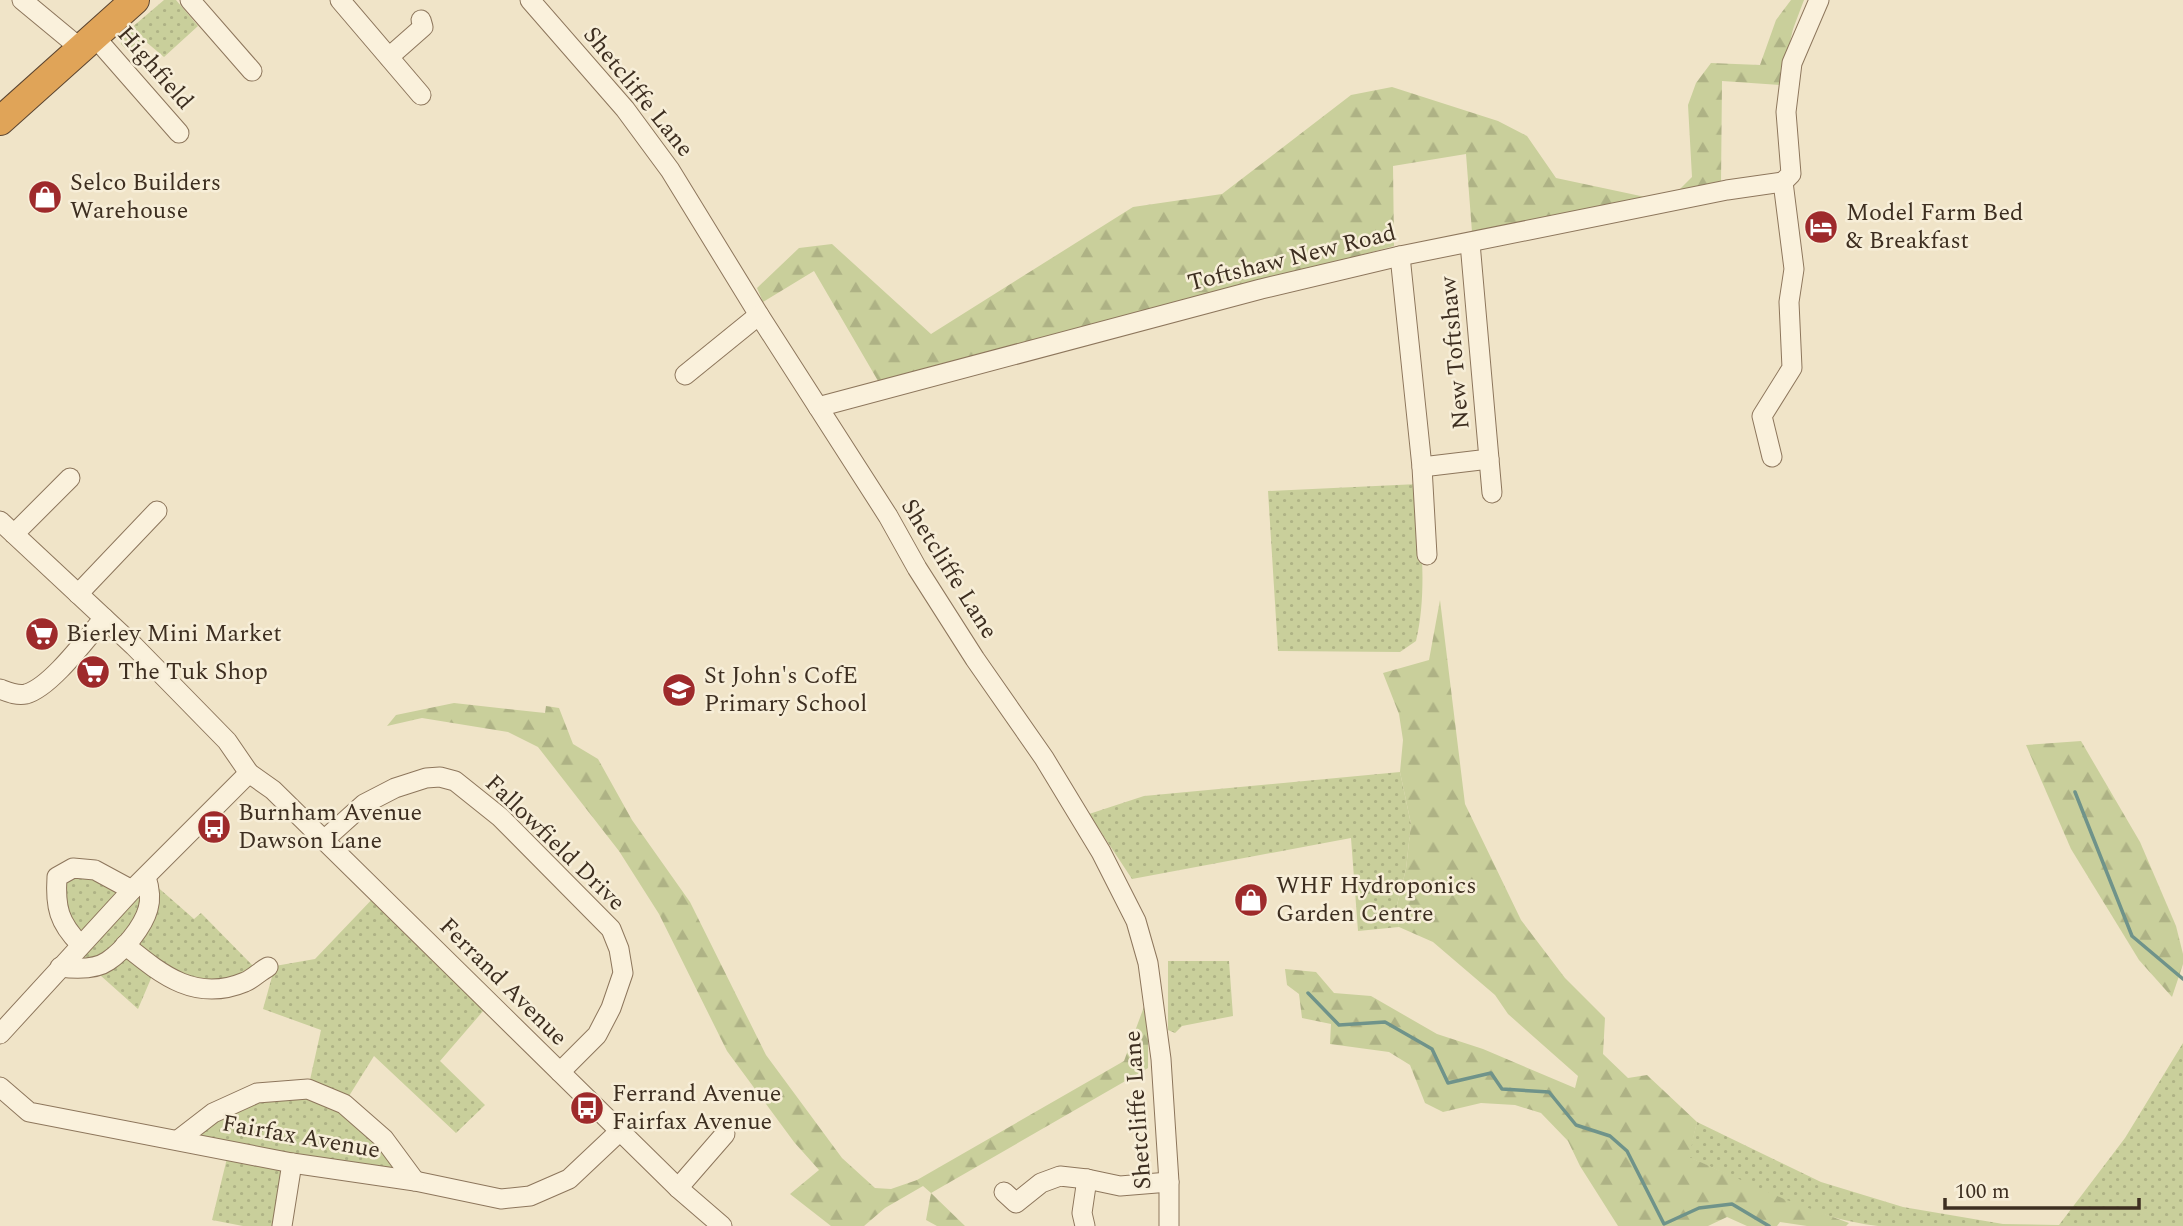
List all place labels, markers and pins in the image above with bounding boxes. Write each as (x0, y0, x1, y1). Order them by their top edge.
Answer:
place label: Selco Builders Warehouse (70, 165, 221, 229)
shop icon: Selco Builders Warehouse (26, 178, 64, 216)
place label: Model Farm Bed & Breakfast (1846, 195, 2023, 259)
hotel icon: Model Farm Bed & Breakfast (1802, 208, 1840, 246)
supermarket icon: Bierley Mini Market (23, 615, 61, 653)
place label: Bierley Mini Market (66, 616, 282, 652)
supermarket icon: The Tuk Shop (74, 653, 112, 691)
place label: The Tuk Shop (118, 654, 268, 690)
place label: St John's CofE Primary School (704, 658, 867, 722)
school or university icon: St John's CofE Primary School (660, 671, 698, 709)
place label: Burnham Avenue Dawson Lane (238, 795, 422, 859)
bus stop icon: Burnham Avenue Dawson Lane (195, 808, 233, 846)
place label: WHF Hydroponics Garden Centre (1276, 868, 1477, 932)
shop icon: WHF Hydroponics Garden Centre (1232, 881, 1270, 919)
place label: Ferrand Avenue Fairfax Avenue (612, 1076, 781, 1140)
bus stop icon: Ferrand Avenue Fairfax Avenue (568, 1089, 606, 1127)

